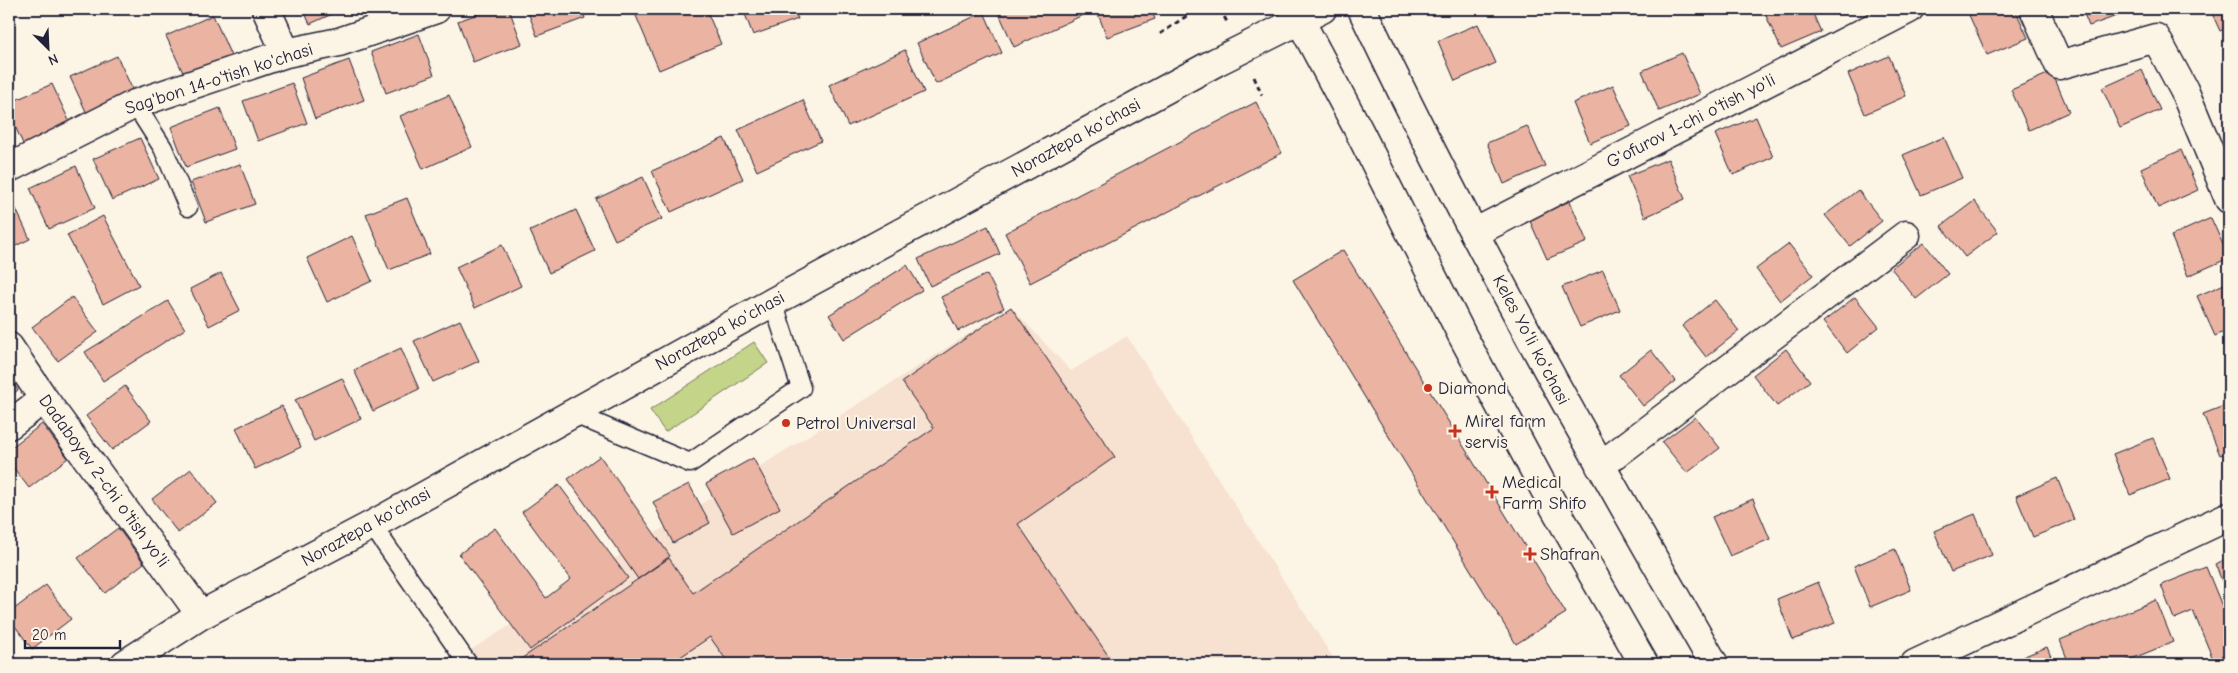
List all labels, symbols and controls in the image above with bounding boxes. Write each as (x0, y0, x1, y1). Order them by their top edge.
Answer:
north arrow (22, 22, 72, 72)
street label: Sag'bon 14-o'tish ko'chasi (122, 39, 316, 119)
text: N (45, 50, 61, 69)
street label: G'ofurov 1-chi o'tish yo'li (1603, 69, 1779, 173)
street label: Noraztepa ko'chasi (1008, 94, 1144, 182)
street label: Keles Yoʻli koʻchasi (1488, 272, 1574, 408)
street label: Noraztepa ko'chasi (652, 287, 788, 375)
place label: Diamond (1438, 378, 1507, 399)
marker: Diamond (1422, 382, 1434, 394)
street label: Dadaboyev 2-chi o'tish yo'li (34, 391, 174, 571)
place label: Mirel farm servis (1465, 411, 1546, 453)
place label: Petrol Universal (796, 413, 916, 434)
marker: Petrol Universal (780, 417, 792, 429)
marker: Mirel farm servis (1449, 425, 1461, 437)
place label: Medical Farm Shifo (1502, 472, 1587, 514)
street label: Noraztepa ko'chasi (298, 483, 434, 571)
marker: Medical Farm Shifo (1486, 486, 1498, 498)
place label: Shafran (1540, 544, 1600, 565)
marker: Shafran (1524, 548, 1536, 560)
scale bar (25, 618, 120, 650)
text: 20 m (32, 626, 66, 644)

